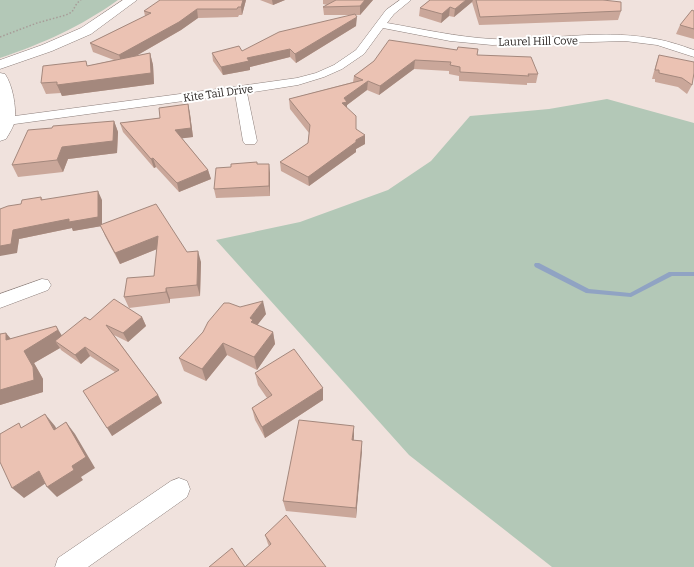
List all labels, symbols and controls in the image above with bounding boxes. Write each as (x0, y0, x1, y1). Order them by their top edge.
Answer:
street label: Laurel Hill Cove (498, 34, 578, 49)
street label: Kite Tail Drive (182, 82, 254, 105)

